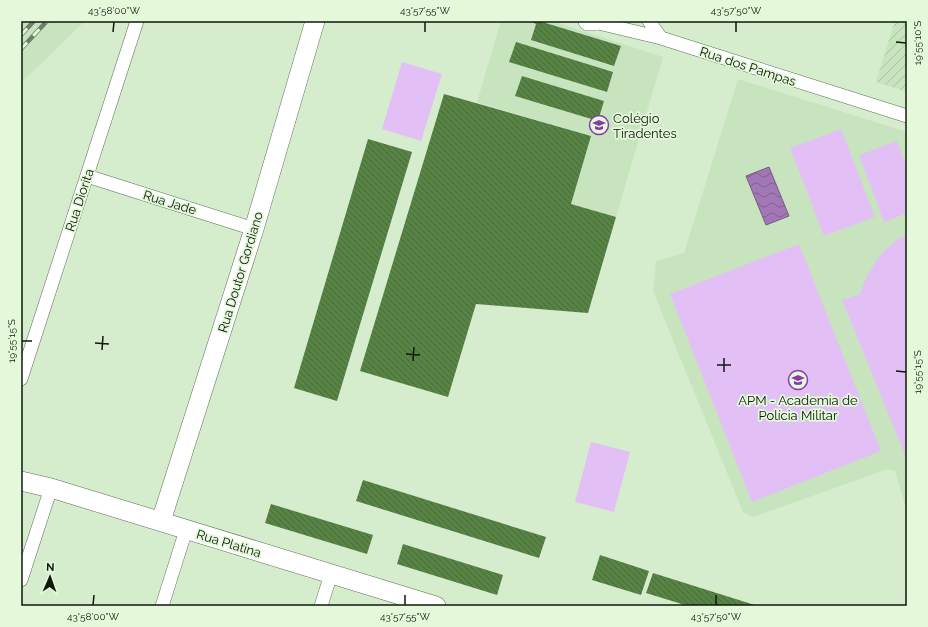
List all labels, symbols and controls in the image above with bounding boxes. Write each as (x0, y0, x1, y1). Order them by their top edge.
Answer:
text: 43°58'00"W (88, 5, 141, 16)
text: 43°57'55"W (400, 5, 450, 16)
text: 43°57'50"W (711, 5, 762, 16)
text: 19°55'10"S (912, 21, 923, 65)
street label: Rua dos Pampas (698, 44, 798, 89)
place label: Colégio Tiradentes (613, 111, 677, 141)
school or university icon: Colégio Tiradentes (588, 114, 610, 136)
street label: Rua Diorita (62, 167, 97, 233)
street label: Rua Jade (141, 187, 199, 218)
street label: Rua Doutor Gordiano (215, 210, 266, 334)
text: 19°55'15"S (6, 319, 17, 363)
text: 19°55'15"S (912, 350, 923, 394)
school or university icon: APM - Academia de Polícia Militar (787, 369, 809, 391)
place label: APM - Academia de Polícia Militar (738, 393, 858, 423)
street label: Rua Platina (195, 527, 263, 560)
north arrow (30, 557, 70, 597)
text: N (46, 561, 55, 574)
text: 43°58'00"W (67, 611, 120, 622)
text: 43°57'55"W (380, 611, 430, 622)
text: 43°57'50"W (691, 611, 742, 622)

